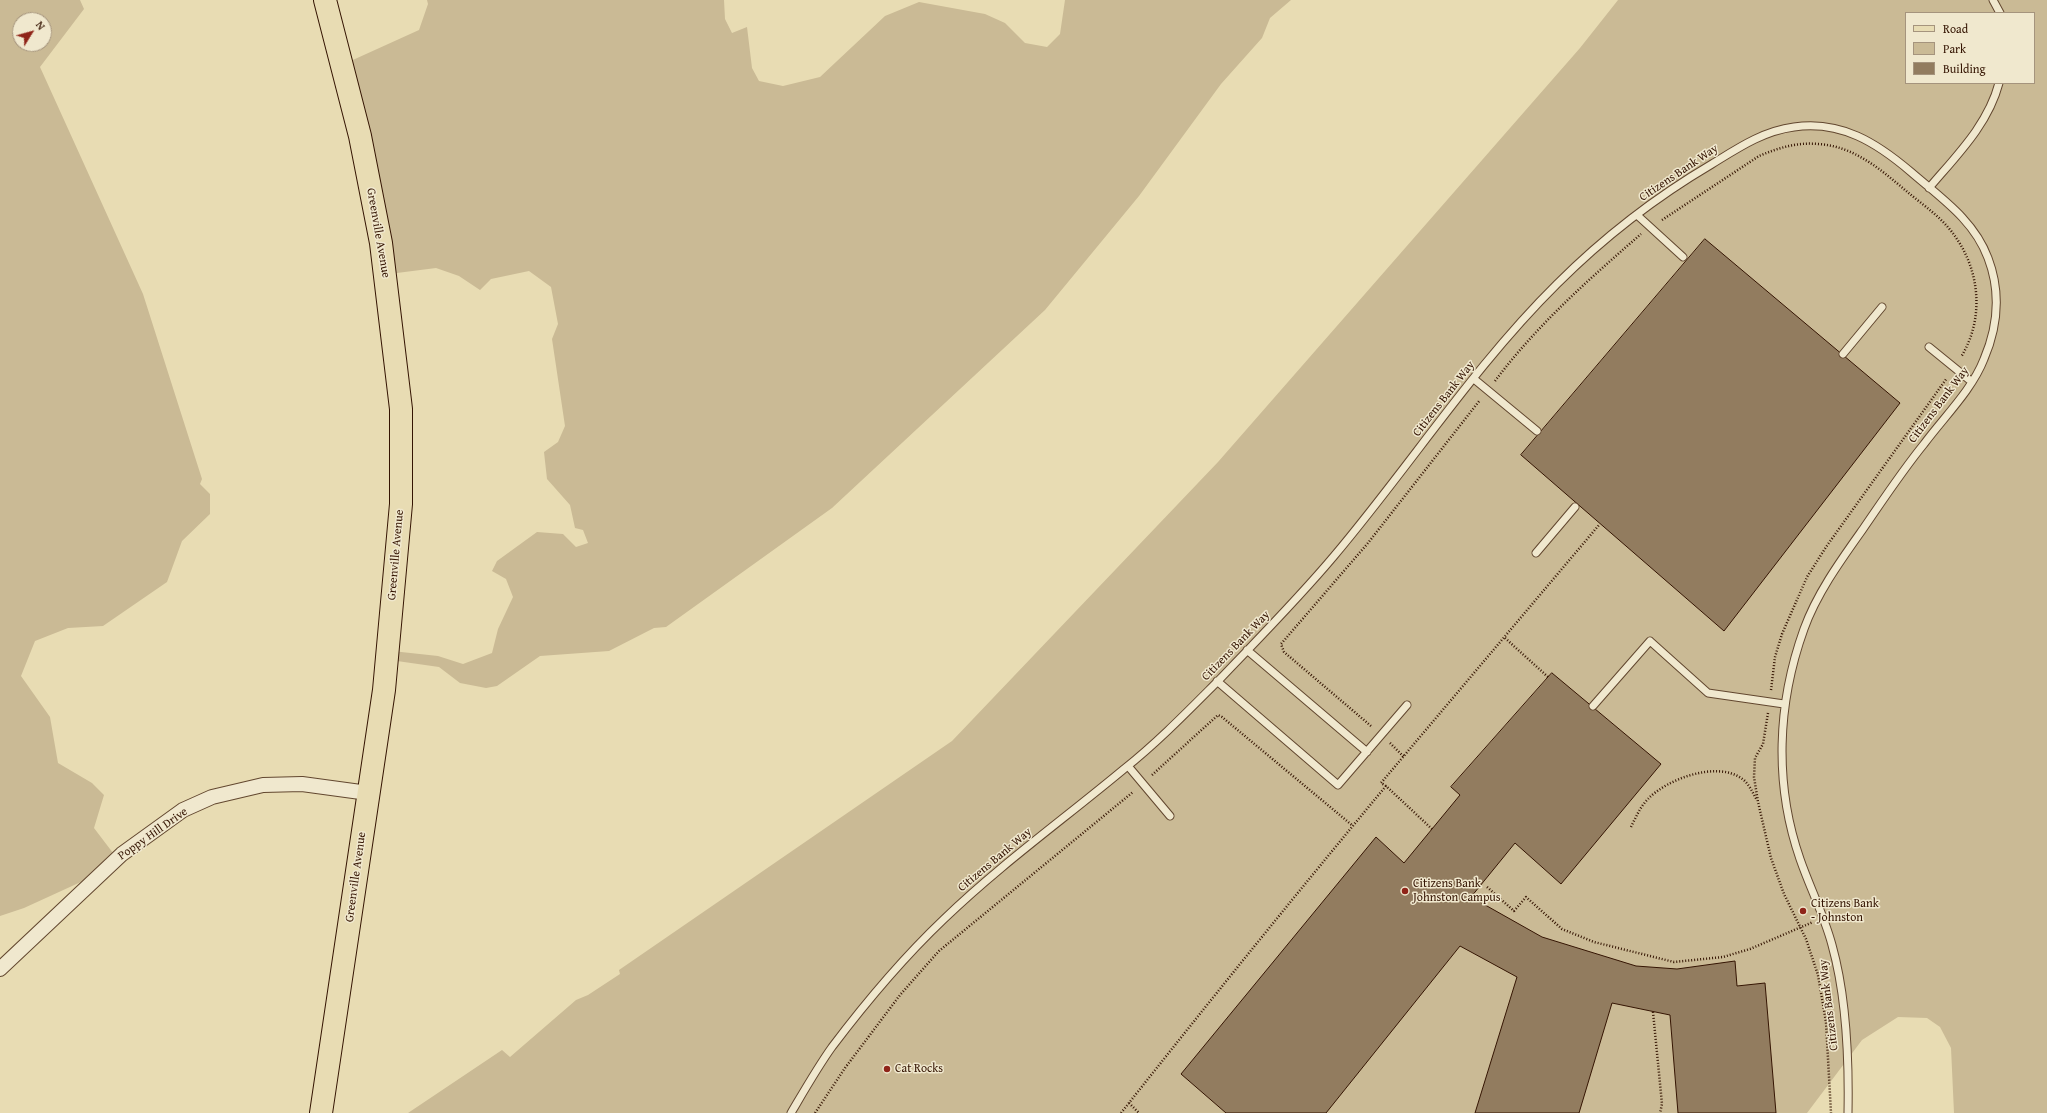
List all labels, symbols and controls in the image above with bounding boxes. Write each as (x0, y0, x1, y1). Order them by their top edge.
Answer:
north arrow (12, 12, 52, 52)
legend (1905, 12, 2035, 84)
text: N (32, 18, 49, 33)
text: Road (1943, 20, 1968, 37)
text: Park (1943, 40, 1966, 57)
text: Building (1943, 60, 1986, 77)
street label: Citizens Bank Way (1637, 141, 1721, 205)
street label: Greenville Avenue (363, 187, 393, 279)
street label: Citizens Bank Way (1410, 358, 1478, 440)
street label: Citizens Bank Way (1906, 364, 1972, 446)
street label: Greenville Avenue (385, 509, 407, 601)
street label: Citizens Bank Way (1199, 608, 1273, 684)
street label: Poppy Hill Drive (115, 805, 191, 863)
street label: Citizens Bank Way (955, 825, 1035, 895)
street label: Greenville Avenue (343, 831, 369, 923)
place label: Citizens Bank Johnston Campus (1413, 877, 1501, 905)
marker: Citizens Bank Johnston Campus (1400, 886, 1410, 896)
place label: Citizens Bank - Johnston (1811, 897, 1879, 925)
marker: Citizens Bank - Johnston (1798, 906, 1808, 916)
street label: Citizens Bank Way (1816, 959, 1842, 1051)
place label: Cat Rocks (895, 1062, 943, 1076)
marker: Cat Rocks (882, 1064, 892, 1074)

